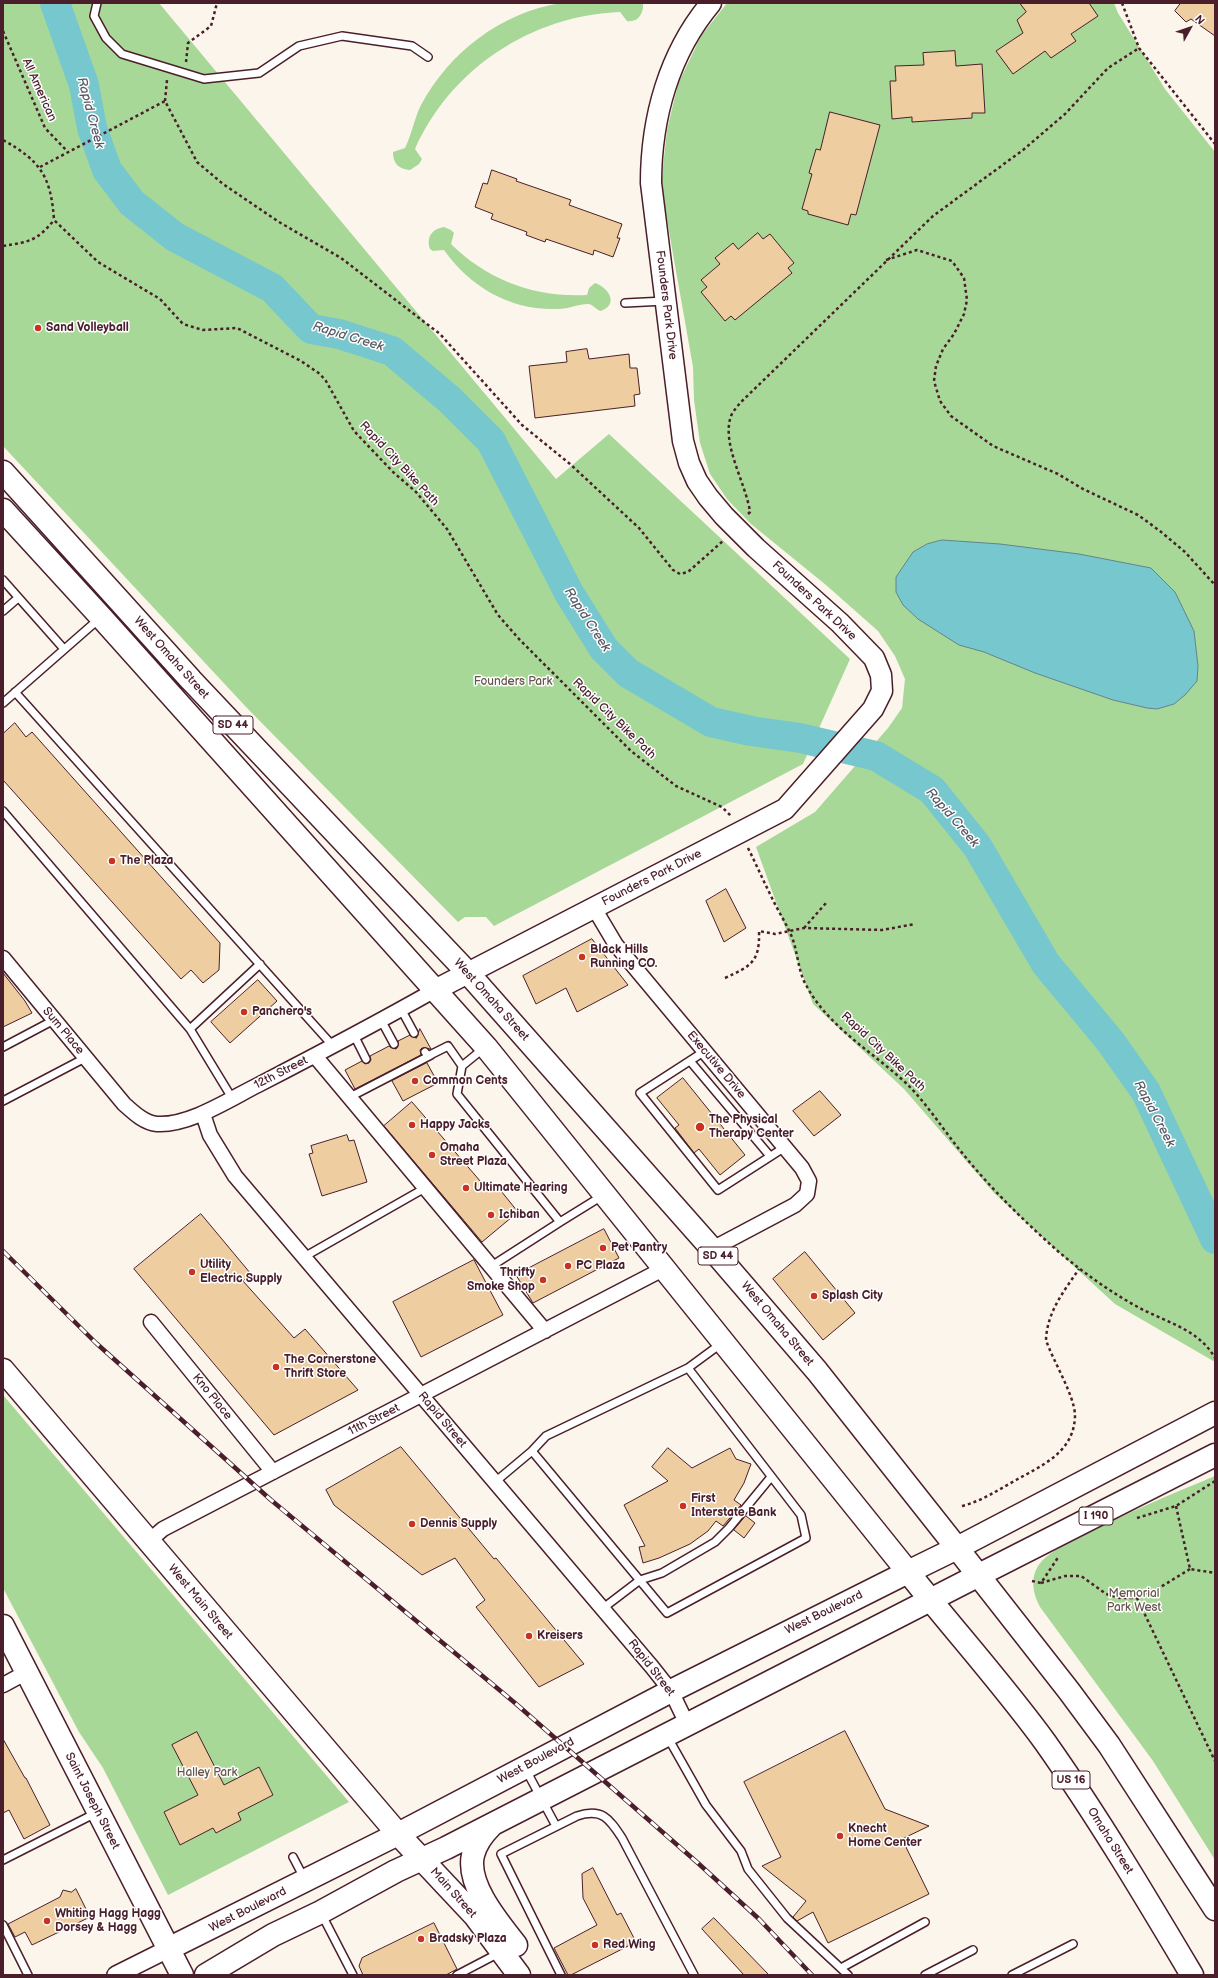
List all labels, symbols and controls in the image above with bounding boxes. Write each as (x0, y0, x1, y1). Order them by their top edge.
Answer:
north arrow (1170, 8, 1210, 48)
text: N (1192, 13, 1207, 27)
street label: All American (19, 56, 59, 124)
water label: Rapid Creek (73, 76, 107, 150)
street label: Founders Park Drive (652, 250, 680, 360)
water label: Rapid Creek (311, 319, 385, 355)
place label: Sand Volleyball (46, 321, 129, 335)
marker: Sand Volleyball (33, 323, 43, 333)
street label: Rapid City Bike Path (356, 419, 442, 509)
street label: Founders Park Drive (769, 558, 859, 644)
water label: Rapid Creek (561, 585, 613, 655)
street label: West Omaha Street (130, 614, 212, 702)
park label: Founders Park (474, 675, 552, 689)
street label: Rapid City Bike Path (569, 676, 659, 762)
road number: SD 44 (213, 716, 253, 734)
water label: Rapid Creek (922, 785, 982, 851)
street label: Founders Park Drive (600, 847, 704, 909)
place label: The Plaza (120, 854, 173, 868)
marker: The Plaza (107, 856, 117, 866)
place label: Black Hills Running CO. (590, 943, 657, 971)
marker: Black Hills Running CO. (577, 952, 587, 962)
street label: West Omaha Street (450, 956, 532, 1044)
street label: Sum Place (39, 1004, 87, 1058)
place label: Panchero's (252, 1005, 312, 1019)
marker: Panchero's (239, 1007, 249, 1017)
street label: Rapid City Bike Path (838, 1009, 928, 1095)
street label: Executive Drive (684, 1028, 748, 1102)
street label: 12th Street (252, 1053, 310, 1093)
place label: Common Cents (423, 1074, 508, 1088)
marker: Common Cents (410, 1076, 420, 1086)
water label: Rapid Creek (1130, 1078, 1178, 1150)
place label: The Physical Therapy Center (709, 1113, 794, 1141)
place label: Happy Jacks (420, 1118, 490, 1132)
marker: Happy Jacks (407, 1120, 417, 1130)
marker: The Physical Therapy Center (694, 1121, 706, 1133)
place label: Omaha Street Plaza (440, 1141, 507, 1169)
marker: Omaha Street Plaza (427, 1150, 437, 1160)
place label: Ultimate Hearing (474, 1181, 567, 1195)
marker: Ultimate Hearing (461, 1183, 471, 1193)
place label: Ichiban (499, 1208, 540, 1222)
marker: Ichiban (486, 1210, 496, 1220)
place label: Pet Pantry (611, 1241, 667, 1255)
marker: Pet Pantry (598, 1243, 608, 1253)
road number: SD 44 (698, 1247, 738, 1265)
place label: Utility Electric Supply (200, 1258, 282, 1286)
place label: PC Plaza (576, 1259, 625, 1273)
marker: PC Plaza (563, 1261, 573, 1271)
place label: Thrifty Smoke Shop (467, 1266, 535, 1294)
marker: Utility Electric Supply (187, 1267, 197, 1277)
marker: Thrifty Smoke Shop (538, 1275, 548, 1285)
street label: West Omaha Street (738, 1279, 816, 1369)
place label: Splash City (822, 1289, 883, 1303)
marker: Splash City (809, 1291, 819, 1301)
place label: The Cornerstone Thrift Store (284, 1353, 376, 1381)
marker: The Cornerstone Thrift Store (271, 1362, 281, 1372)
street label: Kno Place (189, 1371, 235, 1423)
street label: Rapid Street (415, 1389, 469, 1451)
street label: 11th Street (346, 1401, 402, 1439)
place label: First Interstate Bank (691, 1492, 776, 1520)
marker: First Interstate Bank (678, 1501, 688, 1511)
road number: I 190 (1079, 1507, 1113, 1525)
place label: Dennis Supply (420, 1517, 497, 1531)
marker: Dennis Supply (407, 1519, 417, 1529)
street label: West Main Street (165, 1562, 235, 1642)
park label: Memorial Park West (1107, 1587, 1161, 1615)
street label: West Boulevard (783, 1588, 865, 1638)
place label: Kreisers (537, 1629, 583, 1643)
marker: Kreisers (524, 1631, 534, 1641)
street label: Rapid Street (624, 1637, 678, 1699)
street label: West Boulevard (495, 1735, 577, 1787)
street label: Saint Joseph Street (61, 1750, 123, 1852)
park label: Halley Park (177, 1766, 237, 1780)
road number: US 16 (1052, 1771, 1090, 1789)
street label: Omaha Street (1084, 1805, 1136, 1877)
place label: Knecht Home Center (848, 1822, 922, 1850)
marker: Knecht Home Center (835, 1831, 845, 1841)
street label: Main Street (427, 1865, 479, 1921)
street label: West Boulevard (207, 1884, 289, 1936)
place label: Whiting Hagg Hagg Dorsey & Hagg (55, 1907, 161, 1935)
marker: Whiting Hagg Hagg Dorsey & Hagg (42, 1916, 52, 1926)
place label: Bradsky Plaza (429, 1932, 507, 1946)
marker: Bradsky Plaza (416, 1934, 426, 1944)
place label: Red Wing (603, 1938, 655, 1952)
marker: Red Wing (590, 1940, 600, 1950)

